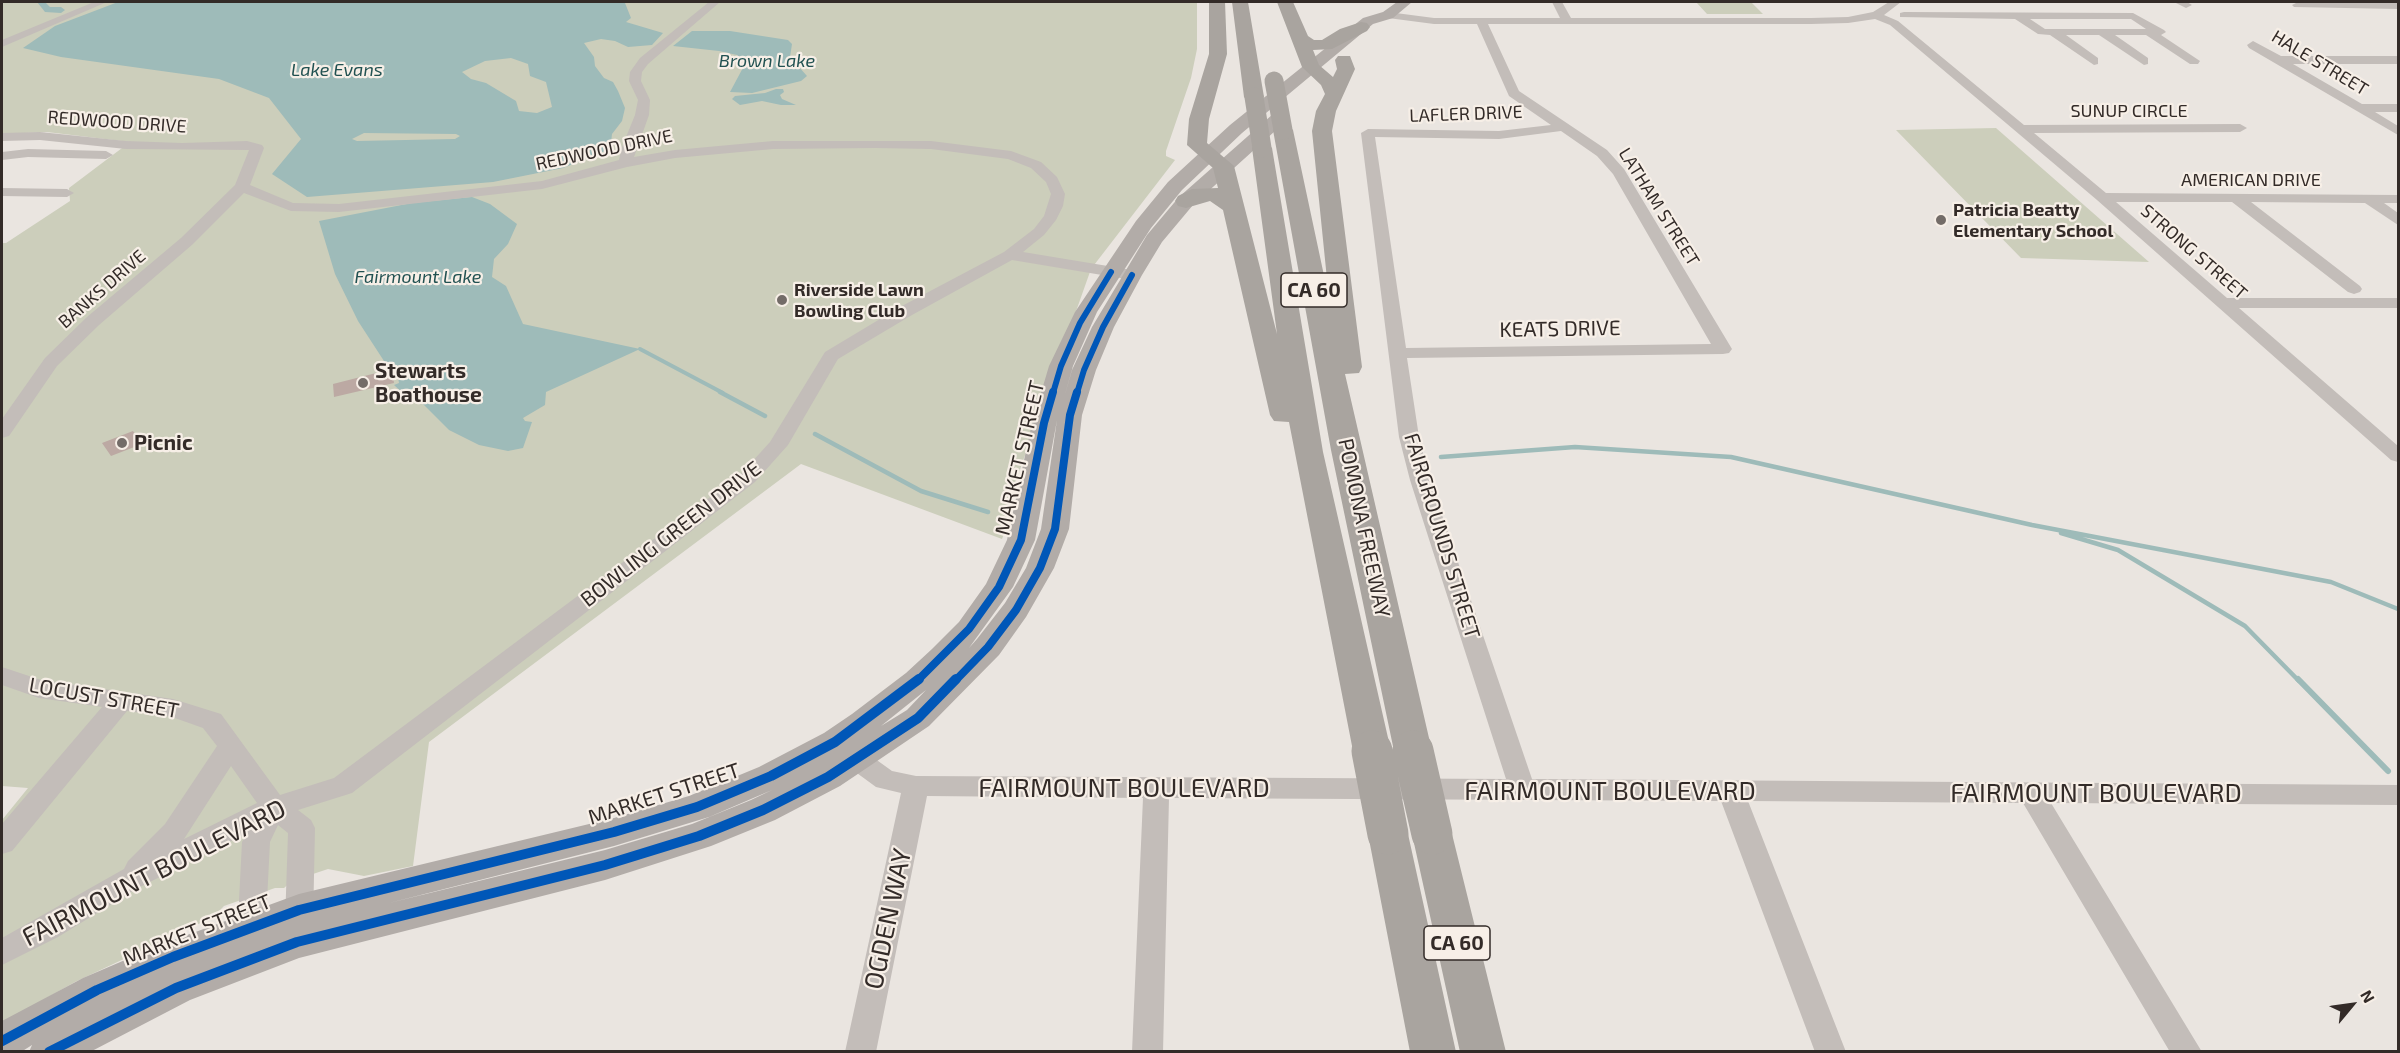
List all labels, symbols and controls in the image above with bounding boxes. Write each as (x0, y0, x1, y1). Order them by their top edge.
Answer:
street label: HALE STREET (2268, 26, 2372, 100)
water label: Brown Lake (719, 50, 815, 72)
water label: Lake Evans (291, 59, 383, 81)
street label: SUNUP CIRCLE (2070, 100, 2188, 122)
street label: LAFLER DRIVE (1409, 101, 1523, 127)
street label: REDWOOD DRIVE (47, 106, 187, 138)
street label: REDWOOD DRIVE (534, 125, 674, 175)
street label: LATHAM STREET (1614, 144, 1704, 270)
street label: AMERICAN DRIVE (2181, 169, 2321, 191)
place label: Patricia Beatty Elementary School (1953, 199, 2113, 242)
street label: STRONG STREET (2136, 200, 2252, 304)
marker: Patricia Beatty Elementary School (1934, 213, 1948, 227)
street label: BANKS DRIVE (54, 245, 150, 333)
water label: Fairmount Lake (355, 266, 481, 288)
road number: CA 60 (1281, 273, 1347, 307)
place label: Riverside Lawn Bowling Club (794, 279, 924, 322)
marker: Riverside Lawn Bowling Club (775, 293, 789, 307)
street label: KEATS DRIVE (1499, 315, 1621, 343)
place label: Stewarts Boathouse (375, 358, 482, 408)
marker: Stewarts Boathouse (356, 376, 370, 390)
street label: MARKET STREET (990, 378, 1050, 538)
place label: Picnic (134, 430, 193, 456)
street label: FAIRGROUNDS STREET (1399, 430, 1485, 642)
marker: Picnic (115, 436, 129, 450)
street label: POMONA FREEWAY (1333, 436, 1395, 620)
street label: BOWLING GREEN DRIVE (576, 456, 766, 612)
street label: LOCUST STREET (27, 672, 181, 724)
street label: MARKET STREET (585, 758, 743, 830)
street label: FAIRMOUNT BOULEVARD (978, 772, 1270, 804)
street label: FAIRMOUNT BOULEVARD (1464, 775, 1756, 807)
street label: FAIRMOUNT BOULEVARD (1950, 777, 2242, 809)
street label: FAIRMOUNT BOULEVARD (17, 793, 291, 953)
street label: OGDEN WAY (858, 846, 918, 992)
street label: MARKET STREET (119, 889, 275, 971)
road number: CA 60 (1424, 926, 1490, 960)
north arrow (2322, 975, 2382, 1035)
text: N (2357, 986, 2379, 1006)

